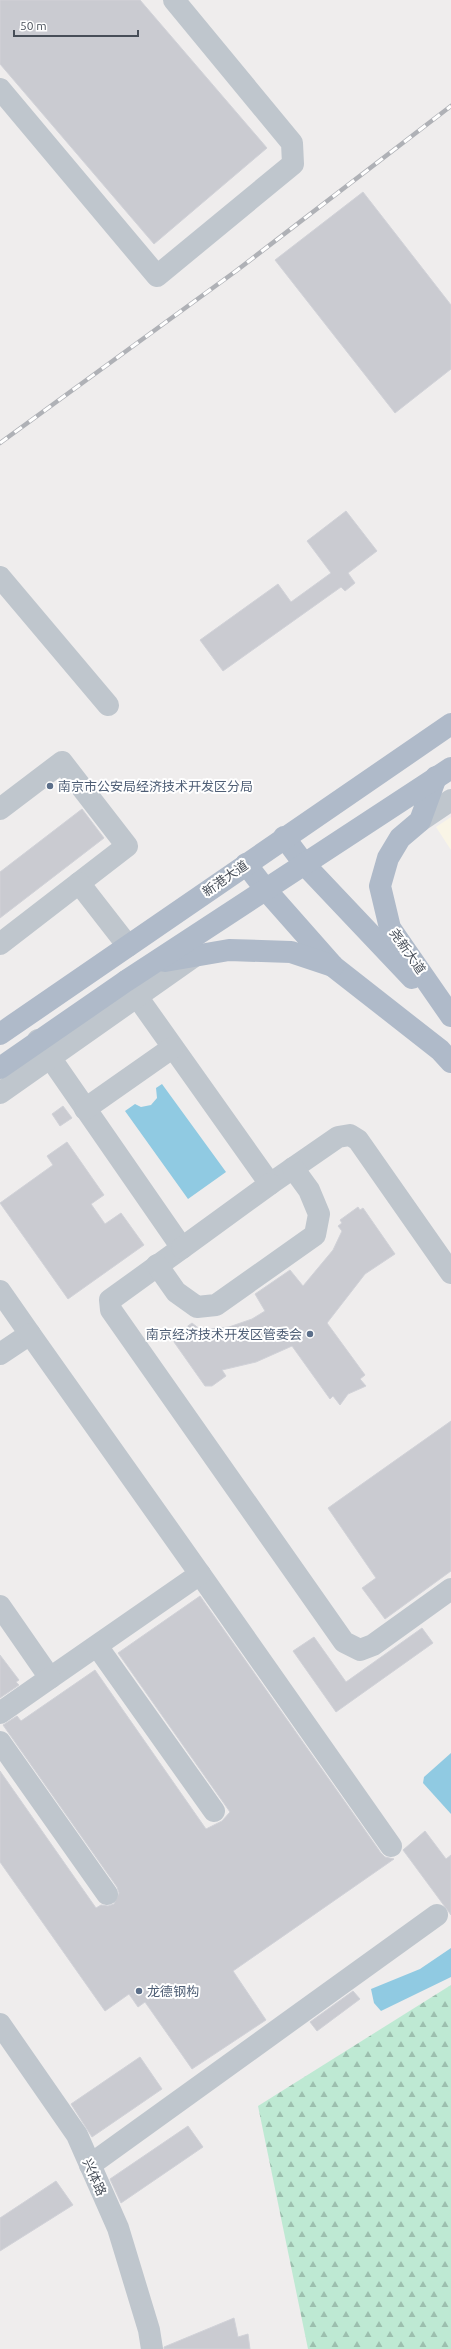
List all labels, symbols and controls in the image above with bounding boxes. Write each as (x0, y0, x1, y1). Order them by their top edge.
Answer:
scale bar (14, 12, 138, 38)
text: 50 m (20, 19, 47, 32)
place label: 南京市公安局经济技术开发区分局 (58, 779, 253, 793)
marker: 南京市公安局经济技术开发区分局 (45, 781, 55, 791)
street label: 新港大道 (200, 857, 250, 899)
street label: 尧新大道 (387, 926, 429, 976)
place label: 南京经济技术开发区管委会 (146, 1327, 302, 1341)
marker: 南京经济技术开发区管委会 (305, 1329, 315, 1339)
place label: 龙德钢构 (147, 1984, 199, 1998)
marker: 龙德钢构 (134, 1986, 144, 1996)
street label: 兴体路 (81, 2156, 109, 2198)

